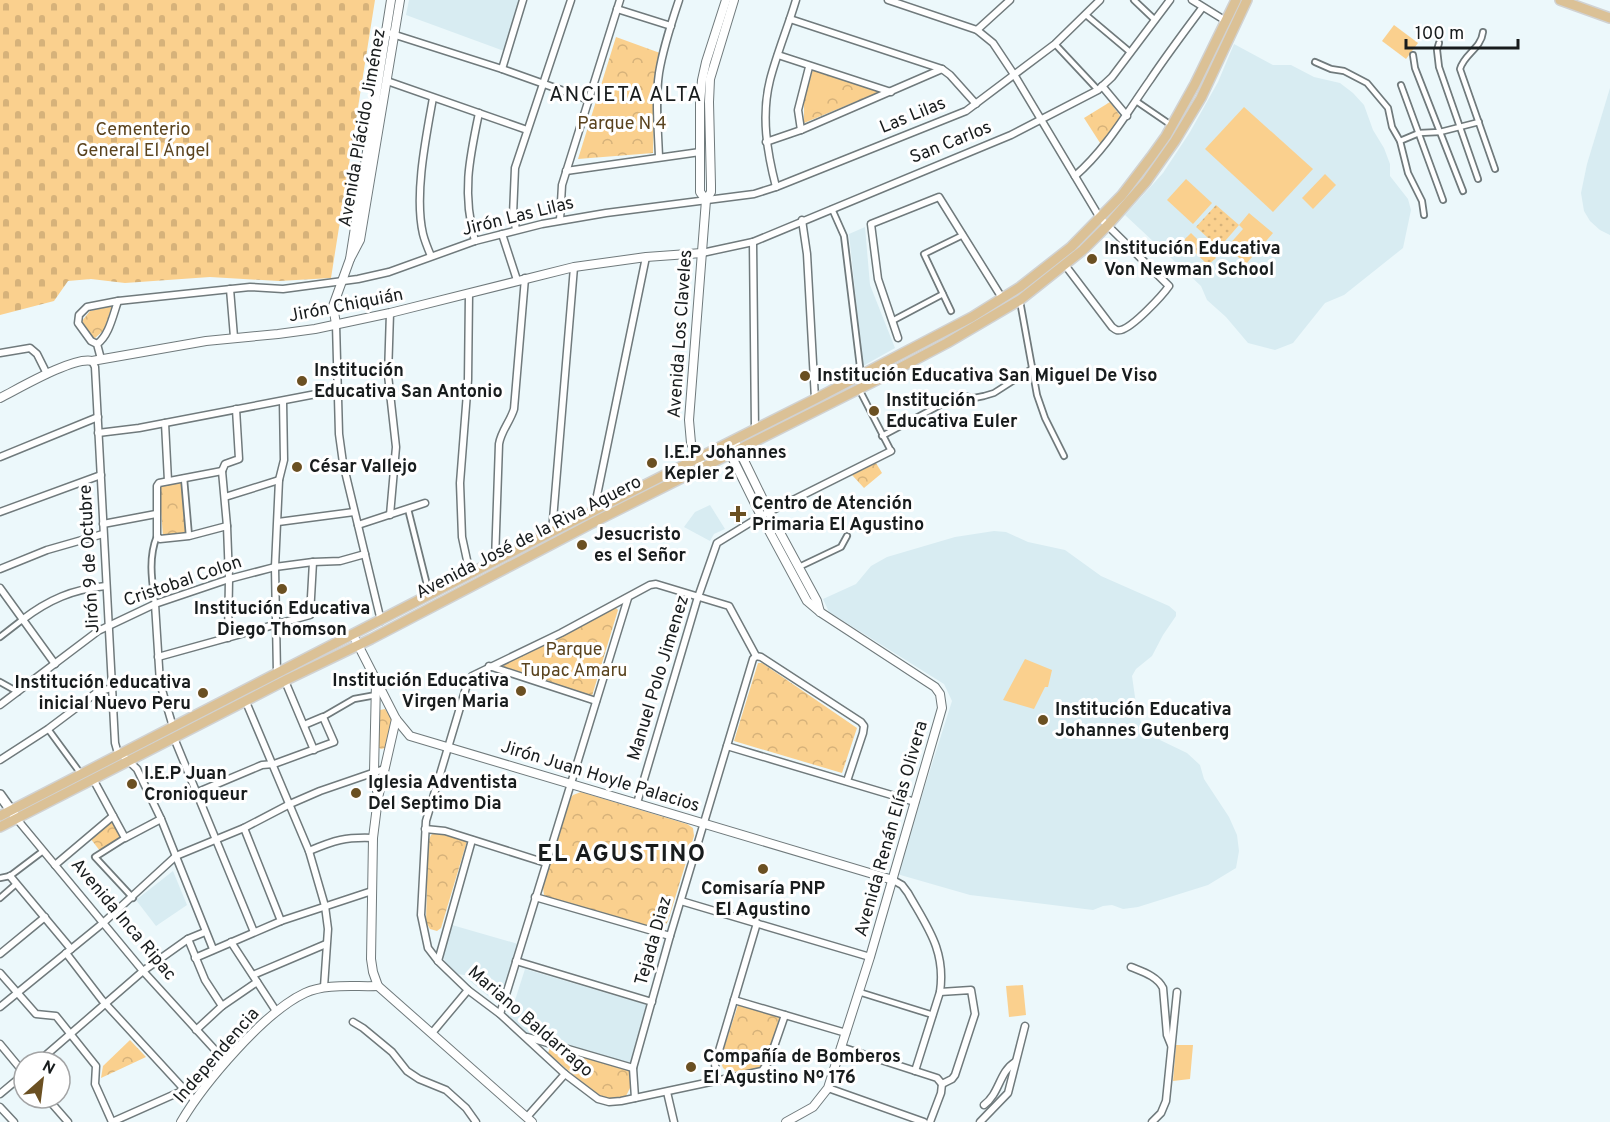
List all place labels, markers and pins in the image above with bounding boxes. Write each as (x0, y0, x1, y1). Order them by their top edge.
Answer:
place label: Institución Educativa Von Newman School (1104, 238, 1281, 282)
marker: Institución Educativa Von Newman School (1085, 252, 1099, 266)
place label: Institución Educativa San Antonio (314, 360, 503, 404)
place label: Institución Educativa San Miguel De Viso (817, 365, 1157, 388)
marker: Institución Educativa San Miguel De Viso (798, 369, 812, 383)
marker: Institución Educativa San Antonio (295, 374, 309, 388)
place label: Institución Educativa Euler (886, 390, 1018, 434)
marker: Institución Educativa Euler (867, 404, 881, 418)
place label: I.E.P Johannes Kepler 2 (664, 442, 787, 486)
place label: César Vallejo (309, 456, 417, 479)
marker: I.E.P Johannes Kepler 2 (645, 456, 659, 470)
marker: César Vallejo (290, 460, 304, 474)
place label: Centro de Atención Primaria El Agustino (752, 493, 924, 537)
marker: Centro de Atención Primaria El Agustino (729, 505, 747, 523)
place label: Jesucristo es el Señor (594, 524, 686, 568)
marker: Jesucristo es el Señor (575, 538, 589, 552)
marker: Institución Educativa Diego Thomson (275, 582, 289, 596)
place label: Institución Educativa Diego Thomson (194, 598, 370, 642)
place label: Institución Educativa Virgen Maria (332, 670, 509, 714)
place label: Institución educativa inicial Nuevo Peru (15, 672, 191, 716)
marker: Institución Educativa Virgen Maria (514, 684, 528, 698)
marker: Institución educativa inicial Nuevo Peru (196, 686, 210, 700)
place label: Institución Educativa Johannes Gutenberg (1055, 699, 1232, 743)
marker: Institución Educativa Johannes Gutenberg (1036, 713, 1050, 727)
place label: I.E.P Juan Cronioqueur (144, 763, 248, 807)
place label: Iglesia Adventista Del Septimo Dia (368, 772, 517, 816)
marker: I.E.P Juan Cronioqueur (125, 777, 139, 791)
marker: Iglesia Adventista Del Septimo Dia (349, 786, 363, 800)
marker: Comisaría PNP El Agustino (756, 862, 770, 876)
place label: Comisaría PNP El Agustino (701, 878, 826, 922)
place label: Compañía de Bomberos El Agustino Nº 176 (703, 1046, 901, 1090)
marker: Compañía de Bomberos El Agustino Nº 176 (684, 1060, 698, 1074)

